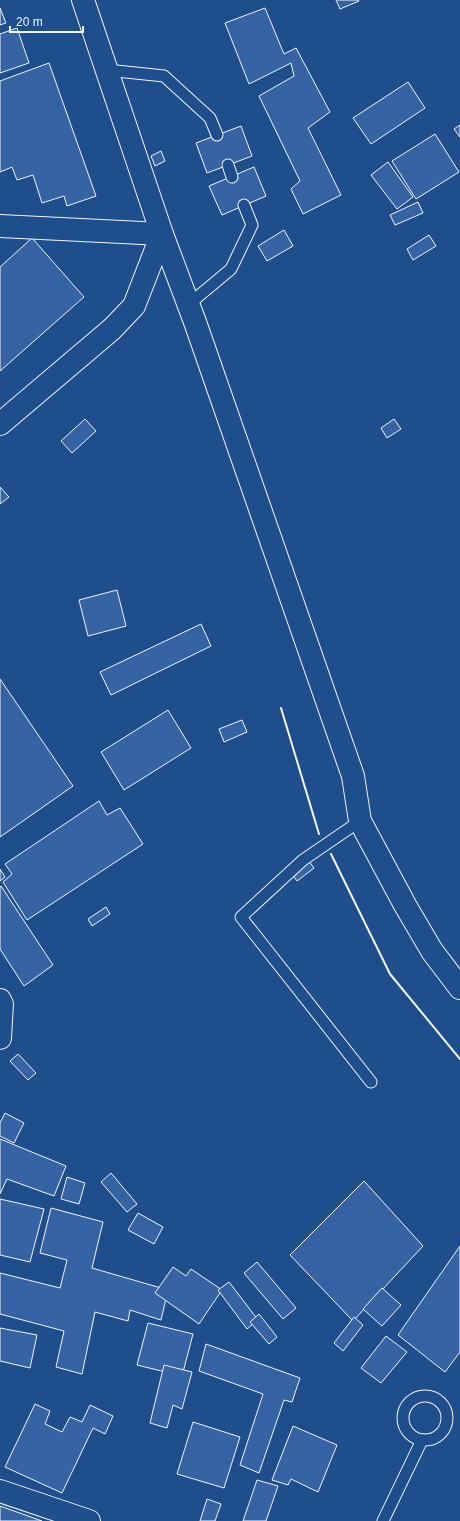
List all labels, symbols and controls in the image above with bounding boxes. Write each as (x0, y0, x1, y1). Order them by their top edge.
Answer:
scale bar (10, 8, 83, 34)
text: 20 m (16, 15, 43, 29)

